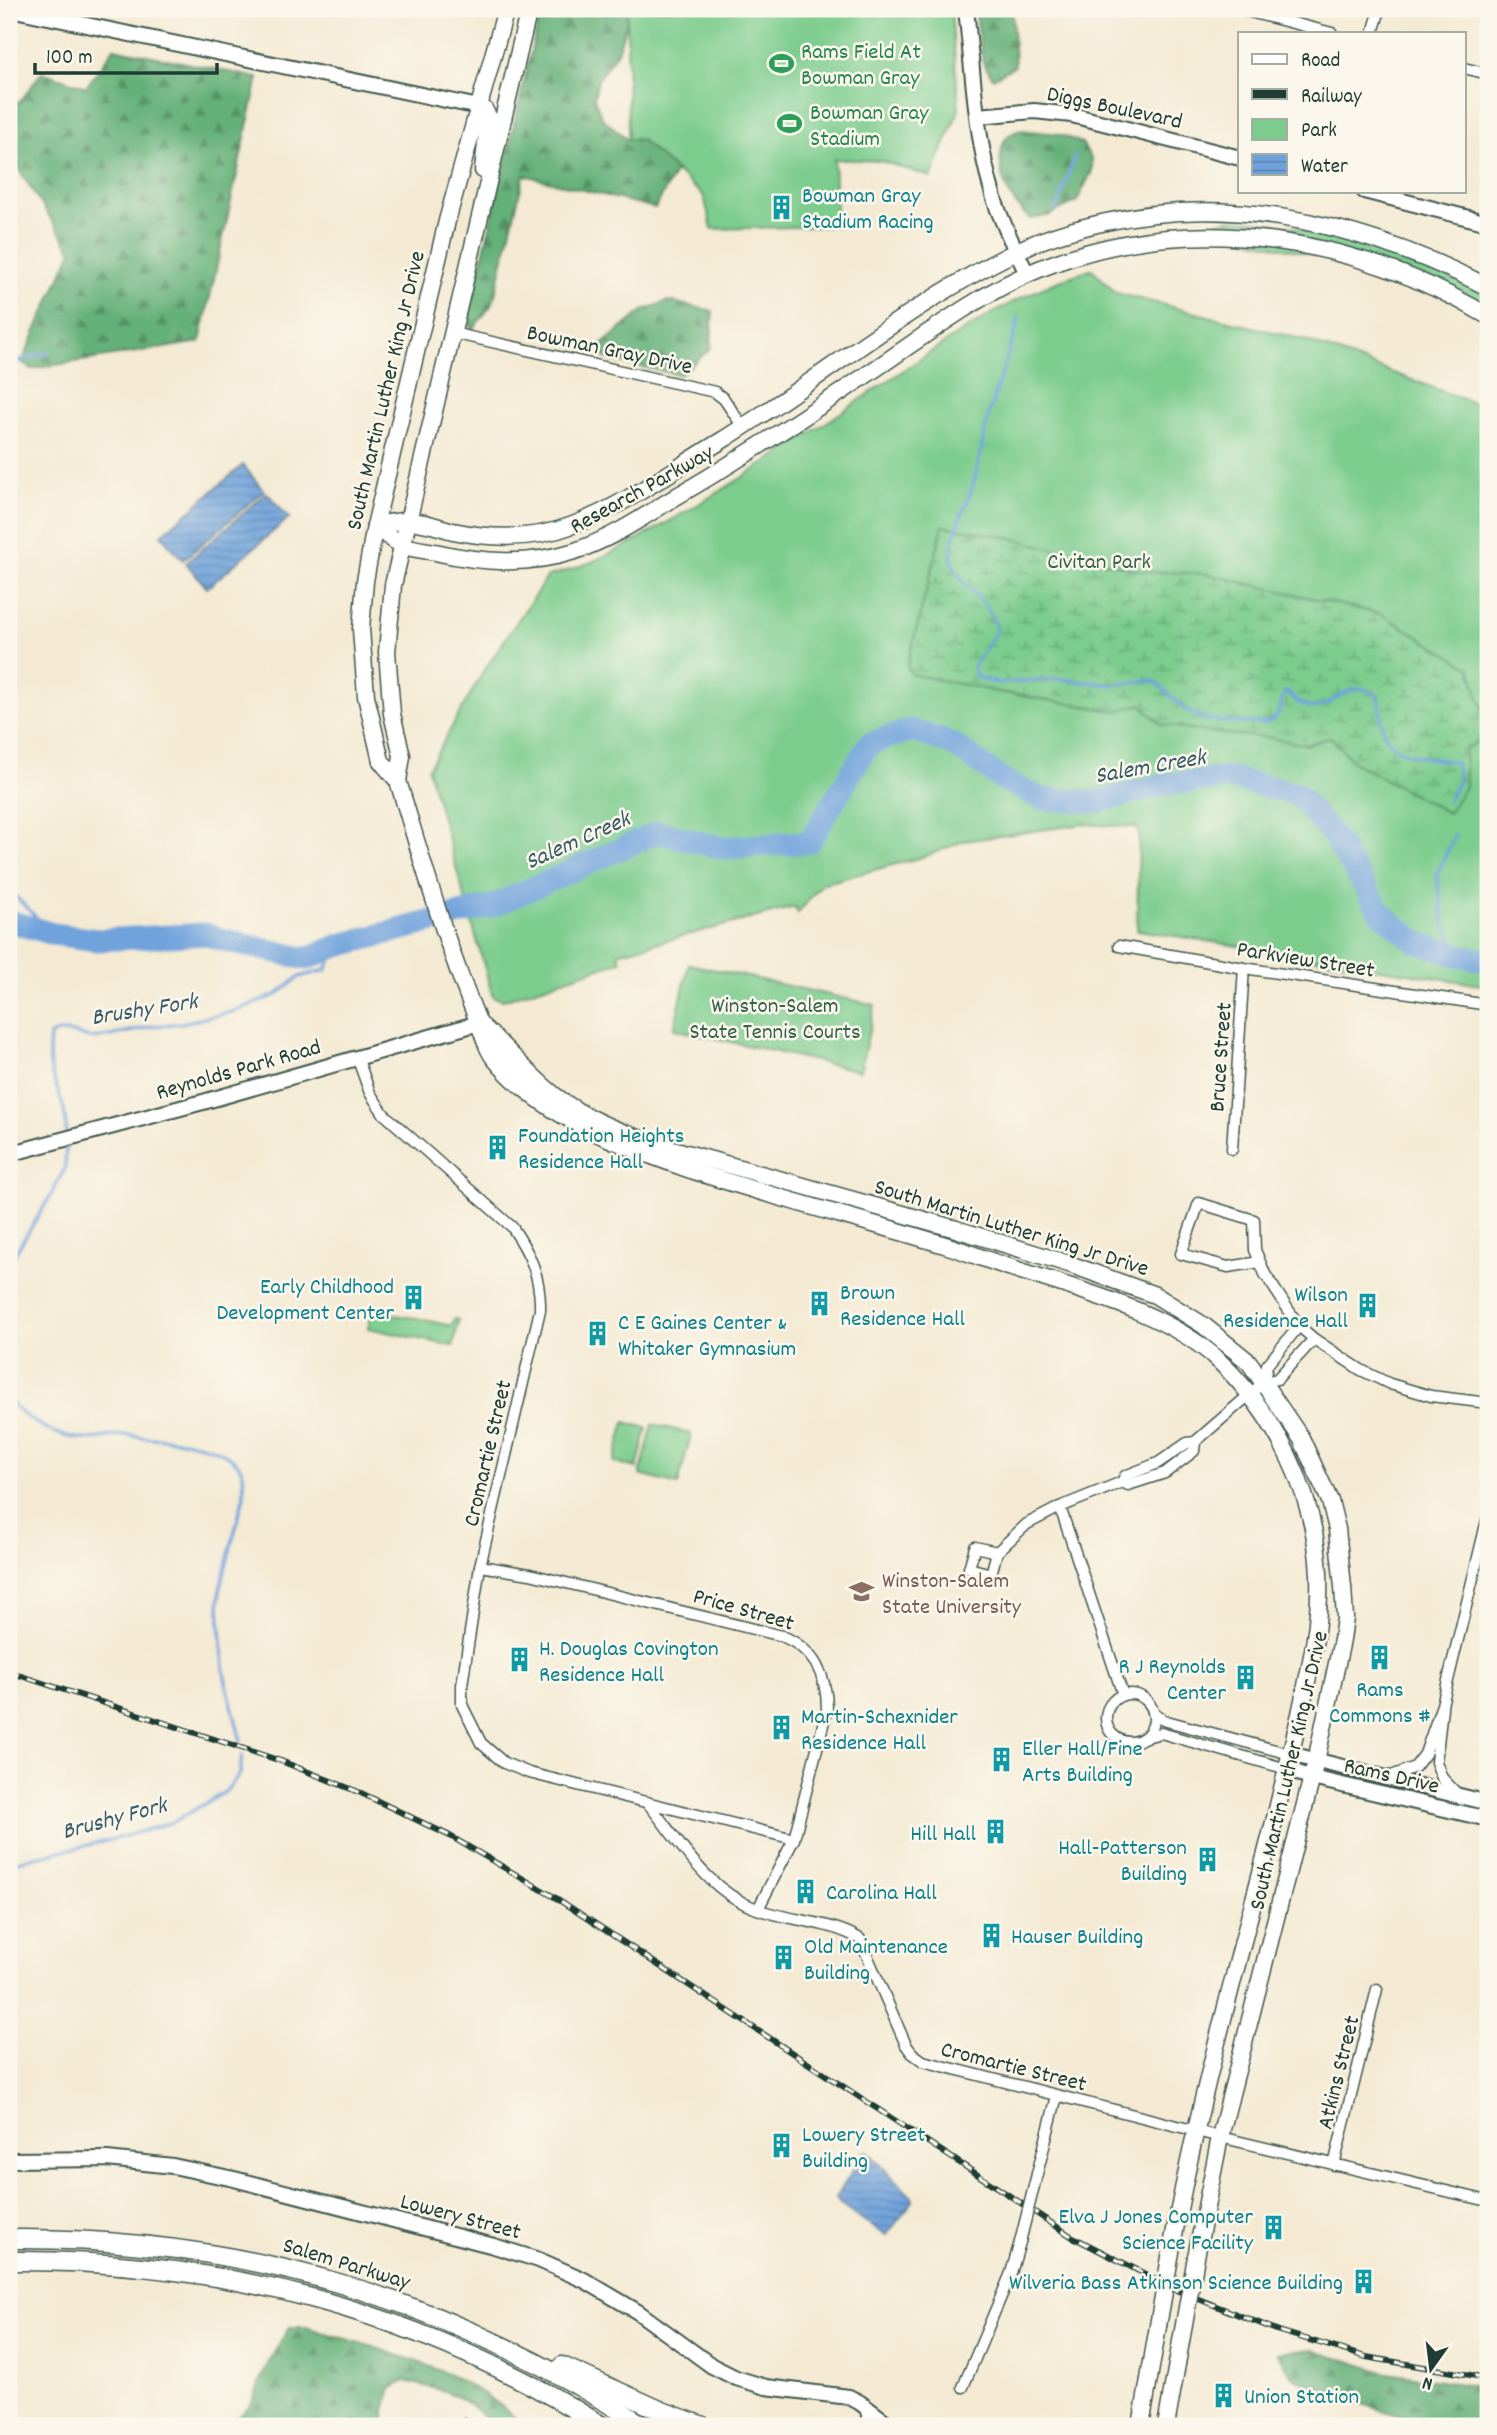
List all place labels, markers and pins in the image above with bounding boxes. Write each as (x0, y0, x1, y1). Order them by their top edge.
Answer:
place label: Rams Field At Bowman Gray (801, 37, 921, 96)
sports icon: Rams Field At Bowman Gray (767, 49, 795, 77)
place label: Bowman Gray Stadium (810, 98, 929, 157)
sports icon: Bowman Gray Stadium (776, 110, 804, 138)
place label: Bowman Gray Stadium Racing (802, 181, 934, 240)
building icon: Bowman Gray Stadium Racing (768, 193, 796, 221)
place label: Foundation Heights Residence Hall (518, 1121, 684, 1180)
building icon: Foundation Heights Residence Hall (484, 1133, 512, 1161)
place label: Early Childhood Development Center (216, 1272, 394, 1331)
place label: Brown Residence Hall (840, 1278, 965, 1337)
place label: Wilson Residence Hall (1223, 1280, 1349, 1339)
building icon: Early Childhood Development Center (400, 1284, 428, 1312)
building icon: Brown Residence Hall (806, 1290, 834, 1318)
building icon: Wilson Residence Hall (1354, 1292, 1382, 1320)
place label: C E Gaines Center & Whitaker Gymnasium (618, 1308, 796, 1367)
building icon: C E Gaines Center & Whitaker Gymnasium (584, 1320, 612, 1348)
place label: Winston-Salem State University (882, 1566, 1022, 1625)
school or university icon: Winston-Salem State University (848, 1578, 876, 1606)
place label: H. Douglas Covington Residence Hall (539, 1634, 719, 1693)
building icon: Rams Commons # (1366, 1644, 1394, 1672)
building icon: H. Douglas Covington Residence Hall (505, 1646, 533, 1674)
place label: R J Reynolds Center (1118, 1652, 1226, 1711)
building icon: R J Reynolds Center (1232, 1664, 1260, 1692)
place label: Rams Commons # (1329, 1675, 1431, 1734)
place label: Martin-Schexnider Residence Hall (801, 1702, 958, 1761)
building icon: Martin-Schexnider Residence Hall (767, 1714, 795, 1742)
place label: Eller Hall/Fine Arts Building (1022, 1734, 1143, 1793)
building icon: Eller Hall/Fine Arts Building (988, 1746, 1016, 1774)
building icon: Hill Hall (982, 1818, 1010, 1846)
place label: Hill Hall (910, 1819, 977, 1852)
place label: Hall-Patterson Building (1058, 1833, 1187, 1892)
building icon: Hall-Patterson Building (1193, 1845, 1221, 1873)
building icon: Carolina Hall (792, 1877, 820, 1905)
place label: Carolina Hall (826, 1878, 937, 1911)
building icon: Hauser Building (977, 1921, 1005, 1949)
place label: Hauser Building (1011, 1922, 1143, 1955)
place label: Old Maintenance Building (804, 1932, 948, 1991)
building icon: Old Maintenance Building (770, 1944, 798, 1972)
place label: Lowery Street Building (802, 2120, 926, 2179)
building icon: Lowery Street Building (768, 2132, 796, 2160)
place label: Elva J Jones Computer Science Facility (1058, 2202, 1254, 2261)
building icon: Elva J Jones Computer Science Facility (1259, 2214, 1287, 2242)
building icon: Wilveria Bass Atkinson Science Building (1349, 2267, 1377, 2295)
place label: Wilveria Bass Atkinson Science Building (1009, 2268, 1343, 2301)
building icon: Union Station (1210, 2381, 1238, 2409)
place label: Union Station (1244, 2382, 1359, 2415)

